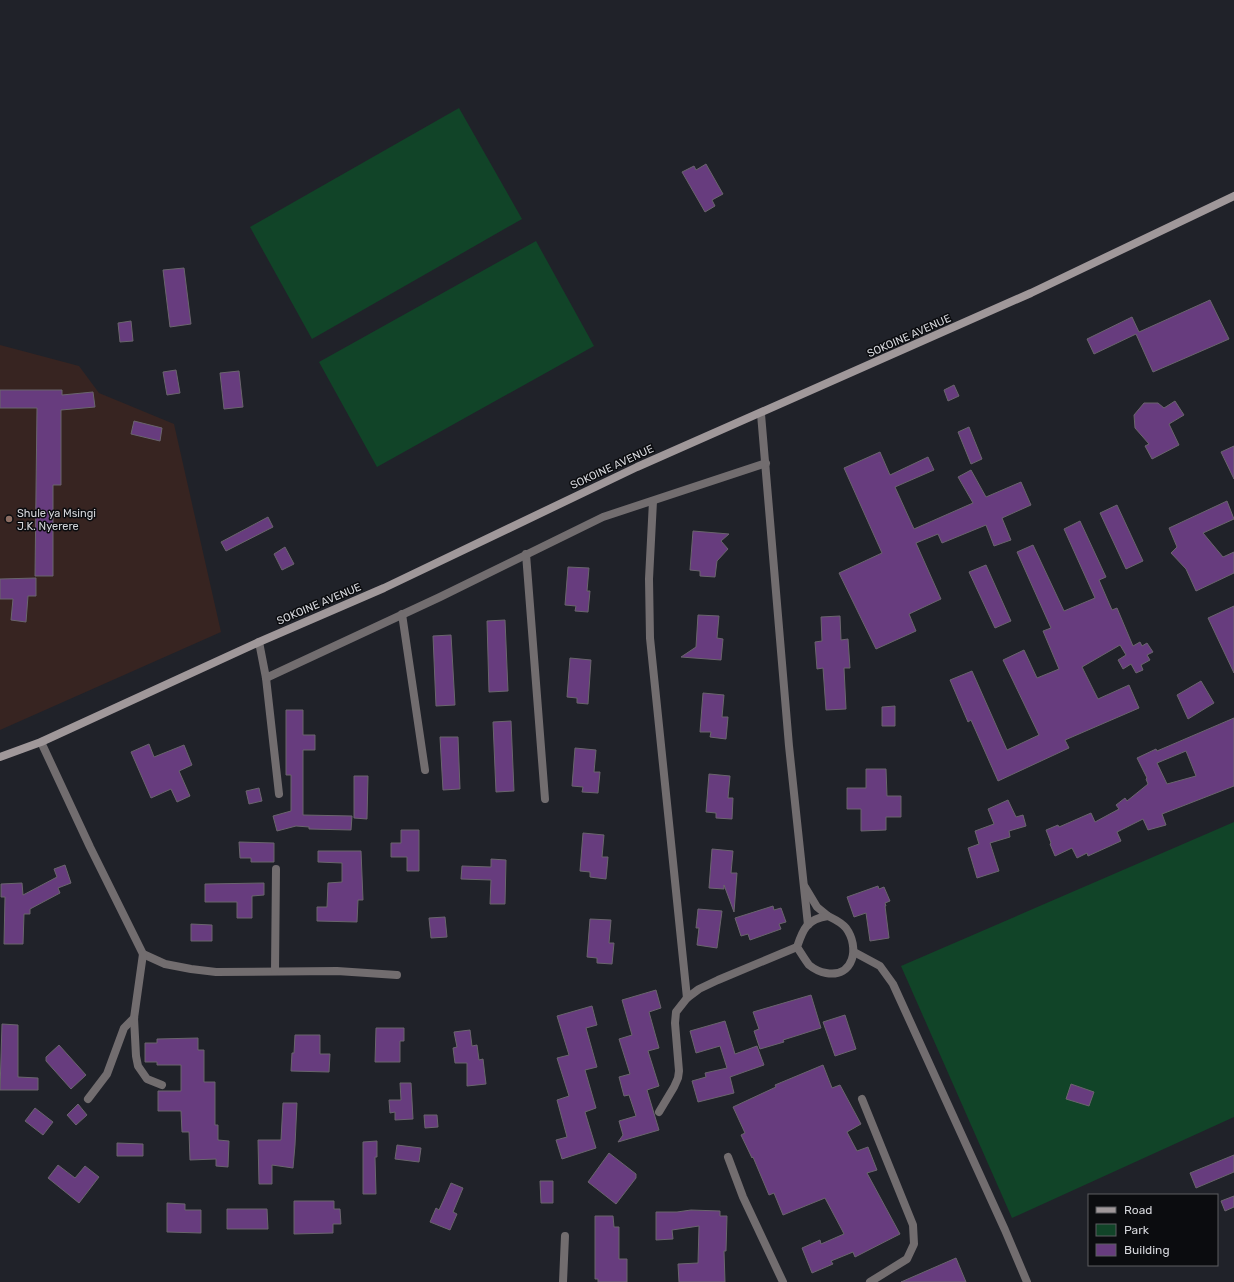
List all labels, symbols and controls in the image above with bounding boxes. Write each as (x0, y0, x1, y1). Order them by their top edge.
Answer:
street label: SOKOINE AVENUE (865, 312, 953, 360)
street label: SOKOINE AVENUE (568, 442, 656, 492)
place label: Shule ya Msingi J.K. Nyerere (17, 507, 96, 533)
marker: Shule ya Msingi J.K. Nyerere (4, 514, 14, 524)
street label: SOKOINE AVENUE (275, 580, 363, 628)
legend (1088, 1194, 1218, 1266)
text: Road (1124, 1203, 1152, 1217)
text: Park (1124, 1223, 1150, 1237)
text: Building (1124, 1243, 1170, 1257)

